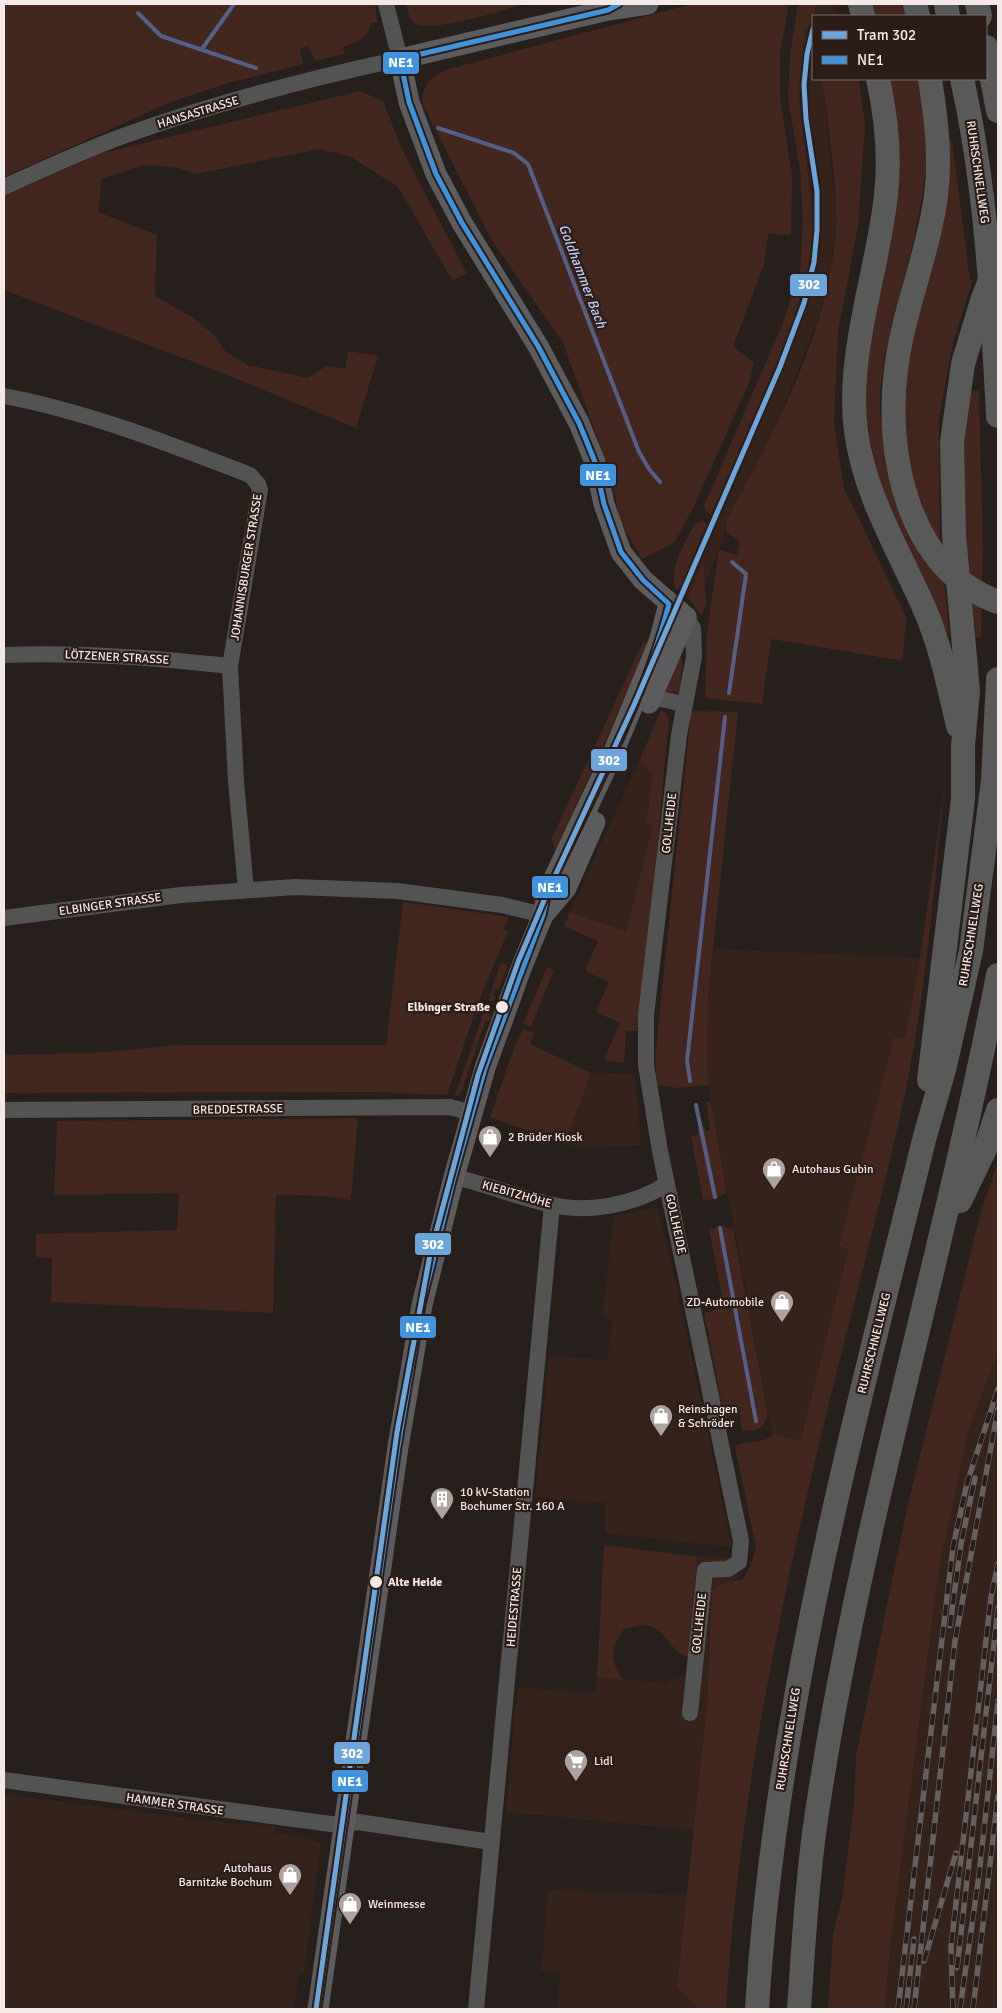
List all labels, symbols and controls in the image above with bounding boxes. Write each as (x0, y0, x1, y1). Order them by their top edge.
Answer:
legend (812, 15, 987, 80)
text: Tram 302 (857, 26, 916, 44)
line badge: NE1 (382, 51, 420, 75)
text: NE1 (857, 51, 884, 69)
text: NE1 (388, 54, 414, 71)
street label: HANSASTRASSE (156, 93, 241, 132)
street label: RUHRSCHNELLWEG (963, 120, 992, 224)
water label: Goldhammer Bach (555, 222, 610, 331)
line badge: 302 (789, 273, 828, 297)
text: 302 (798, 276, 820, 293)
line badge: NE1 (579, 463, 617, 487)
text: NE1 (585, 467, 611, 484)
street label: JOHANNISBURGER STRASSE (227, 492, 266, 642)
street label: LÖTZENER STRASSE (64, 647, 170, 668)
line badge: 302 (590, 748, 628, 772)
text: 302 (598, 752, 620, 769)
street label: GOLLHEIDE (659, 792, 680, 854)
line badge: NE1 (531, 875, 569, 899)
text: NE1 (537, 879, 563, 896)
street label: RUHRSCHNELLWEG (956, 883, 987, 987)
street label: ELBINGER STRASSE (58, 890, 162, 919)
marker: Elbinger Straße (494, 999, 510, 1015)
place label: Elbinger Straße (407, 1000, 490, 1015)
street label: BREDDESTRASSE (193, 1101, 284, 1118)
shop icon: 2 Brüder Kiosk (477, 1124, 503, 1158)
place label: 2 Brüder Kiosk (508, 1130, 583, 1145)
shop icon: Autohaus Gubin (761, 1156, 787, 1190)
place label: Autohaus Gubin (792, 1162, 874, 1177)
street label: KIEBITZHÖHE (480, 1177, 554, 1212)
street label: GOLLHEIDE (662, 1193, 689, 1256)
line badge: 302 (414, 1232, 452, 1256)
text: 302 (422, 1236, 444, 1253)
shop icon: ZD-Automobile (769, 1289, 795, 1323)
street label: RUHRSCHNELLWEG (855, 1291, 894, 1395)
place label: ZD-Automobile (686, 1295, 764, 1310)
line badge: NE1 (399, 1315, 437, 1339)
text: NE1 (405, 1319, 431, 1336)
place label: Reinshagen & Schröder (678, 1402, 738, 1431)
shop icon: Reinshagen & Schröder (648, 1403, 674, 1437)
place label: 10 kV-Station Bochumer Str. 160 A (460, 1485, 565, 1514)
building icon: 10 kV-Station Bochumer Str. 160 A (429, 1486, 455, 1520)
street label: HEIDESTRASSE (504, 1566, 525, 1647)
marker: Alte Heide (368, 1574, 384, 1590)
place label: Alte Heide (388, 1575, 442, 1590)
street label: GOLLHEIDE (689, 1592, 710, 1654)
street label: RUHRSCHNELLWEG (773, 1687, 804, 1791)
line badge: 302 (333, 1741, 371, 1765)
text: 302 (341, 1745, 363, 1762)
supermarket icon: Lidl (563, 1748, 589, 1782)
place label: Lidl (594, 1754, 614, 1769)
line badge: NE1 (331, 1769, 369, 1793)
text: NE1 (337, 1773, 363, 1790)
street label: HAMMER STRASSE (125, 1790, 225, 1819)
place label: Autohaus Barnitzke Bochum (179, 1861, 272, 1890)
shop icon: Autohaus Barnitzke Bochum (277, 1862, 303, 1896)
shop icon: Weinmesse (337, 1891, 363, 1925)
place label: Weinmesse (368, 1897, 426, 1912)

